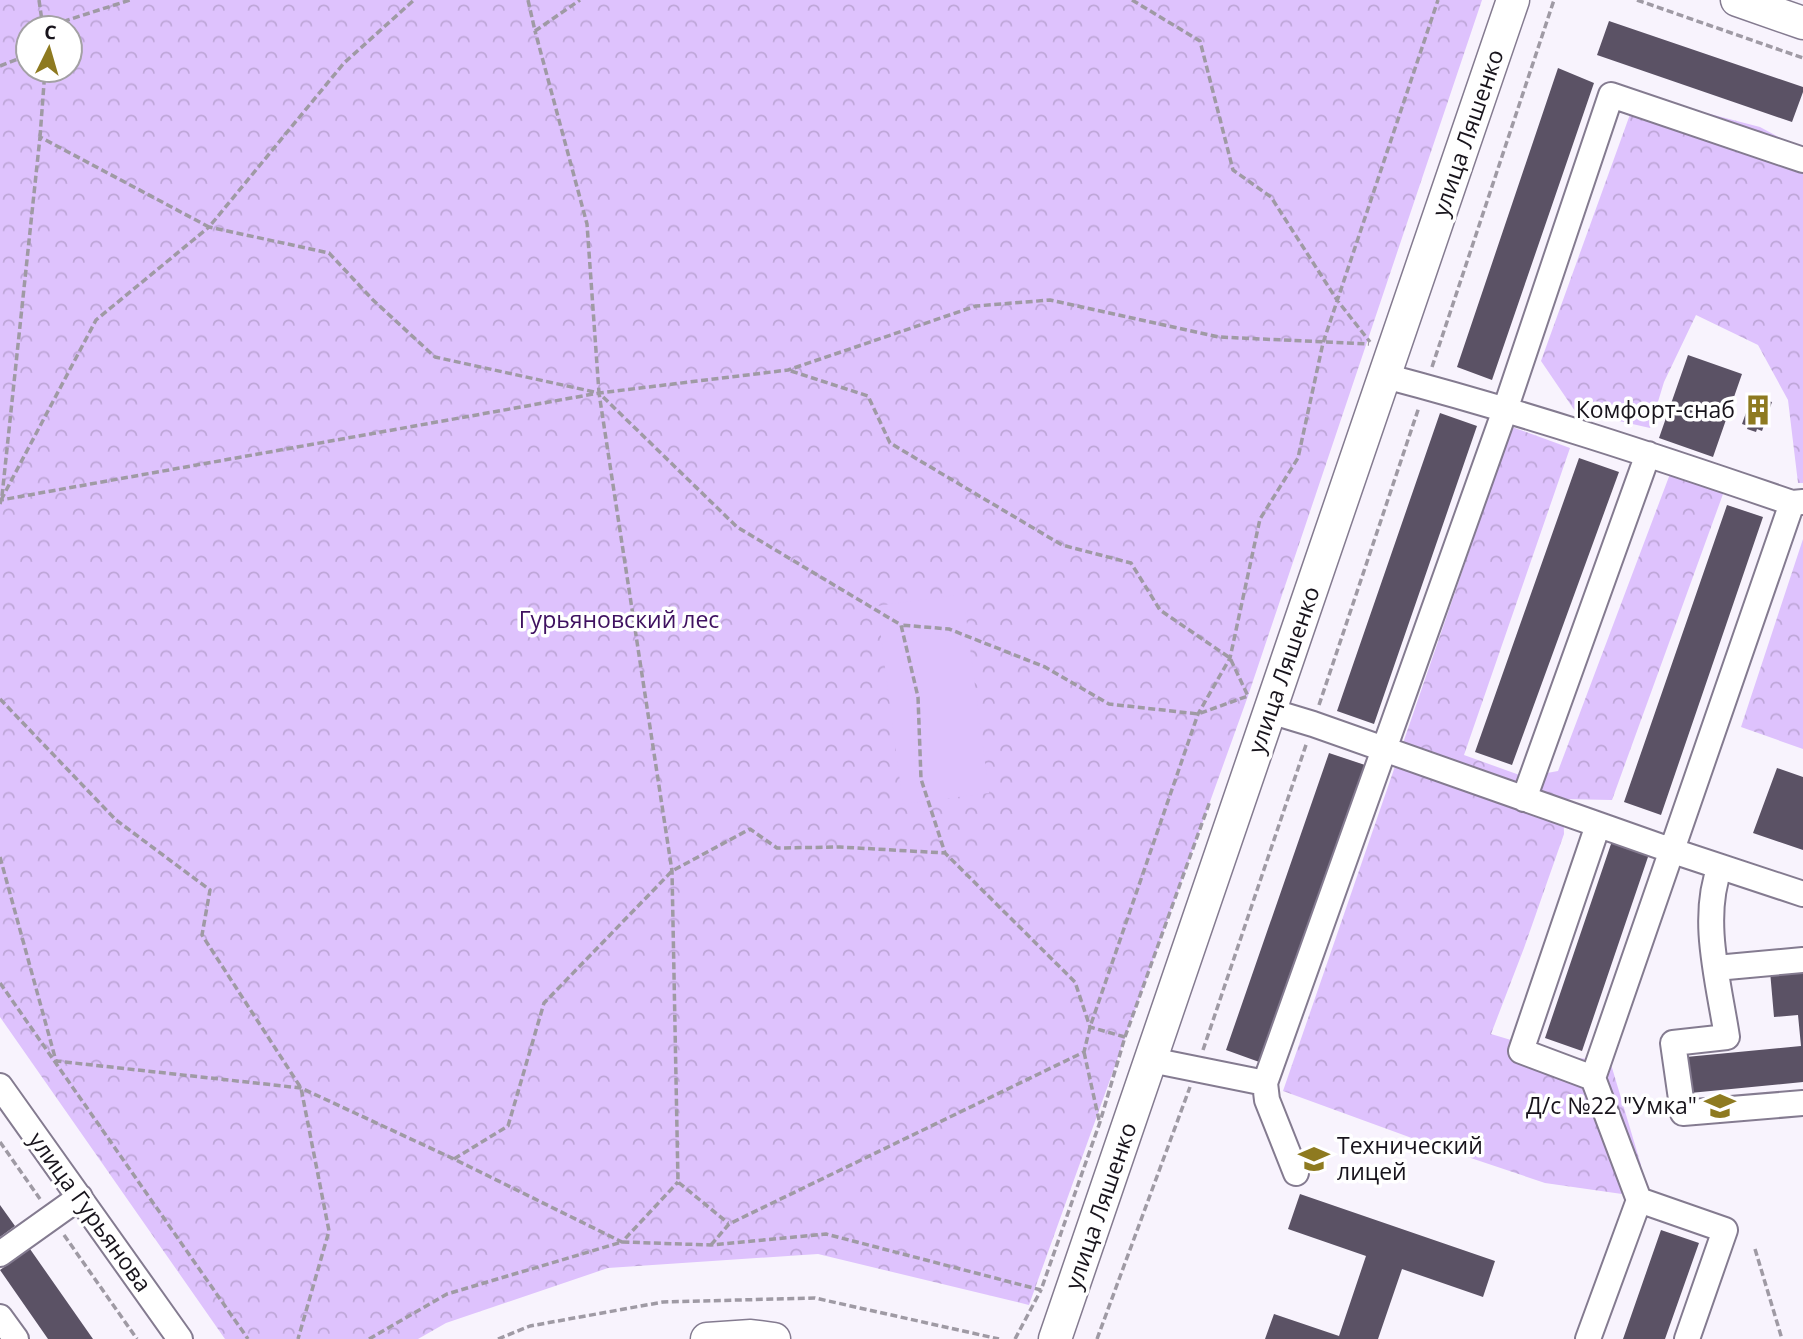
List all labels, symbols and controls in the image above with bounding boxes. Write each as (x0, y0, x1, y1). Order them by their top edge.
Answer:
north arrow (14, 14, 84, 84)
text: С (43, 19, 58, 46)
street label: улица Ляшенко (1423, 45, 1511, 221)
place label: Комфорт-снаб (1576, 393, 1735, 425)
building icon: Комфорт-снаб (1741, 393, 1775, 427)
street label: улица Ляшенко (1239, 582, 1327, 758)
park label: Гурьяновский лес (519, 603, 719, 635)
place label: Д/с №22 "Умка" (1526, 1089, 1697, 1121)
school or university icon: Д/с №22 "Умка" (1703, 1089, 1737, 1123)
street label: улица Ляшенко (1056, 1118, 1144, 1294)
street label: улица Гурьянова (22, 1125, 160, 1298)
place label: Технический лицей (1337, 1129, 1483, 1187)
school or university icon: Технический лицей (1297, 1142, 1331, 1176)

